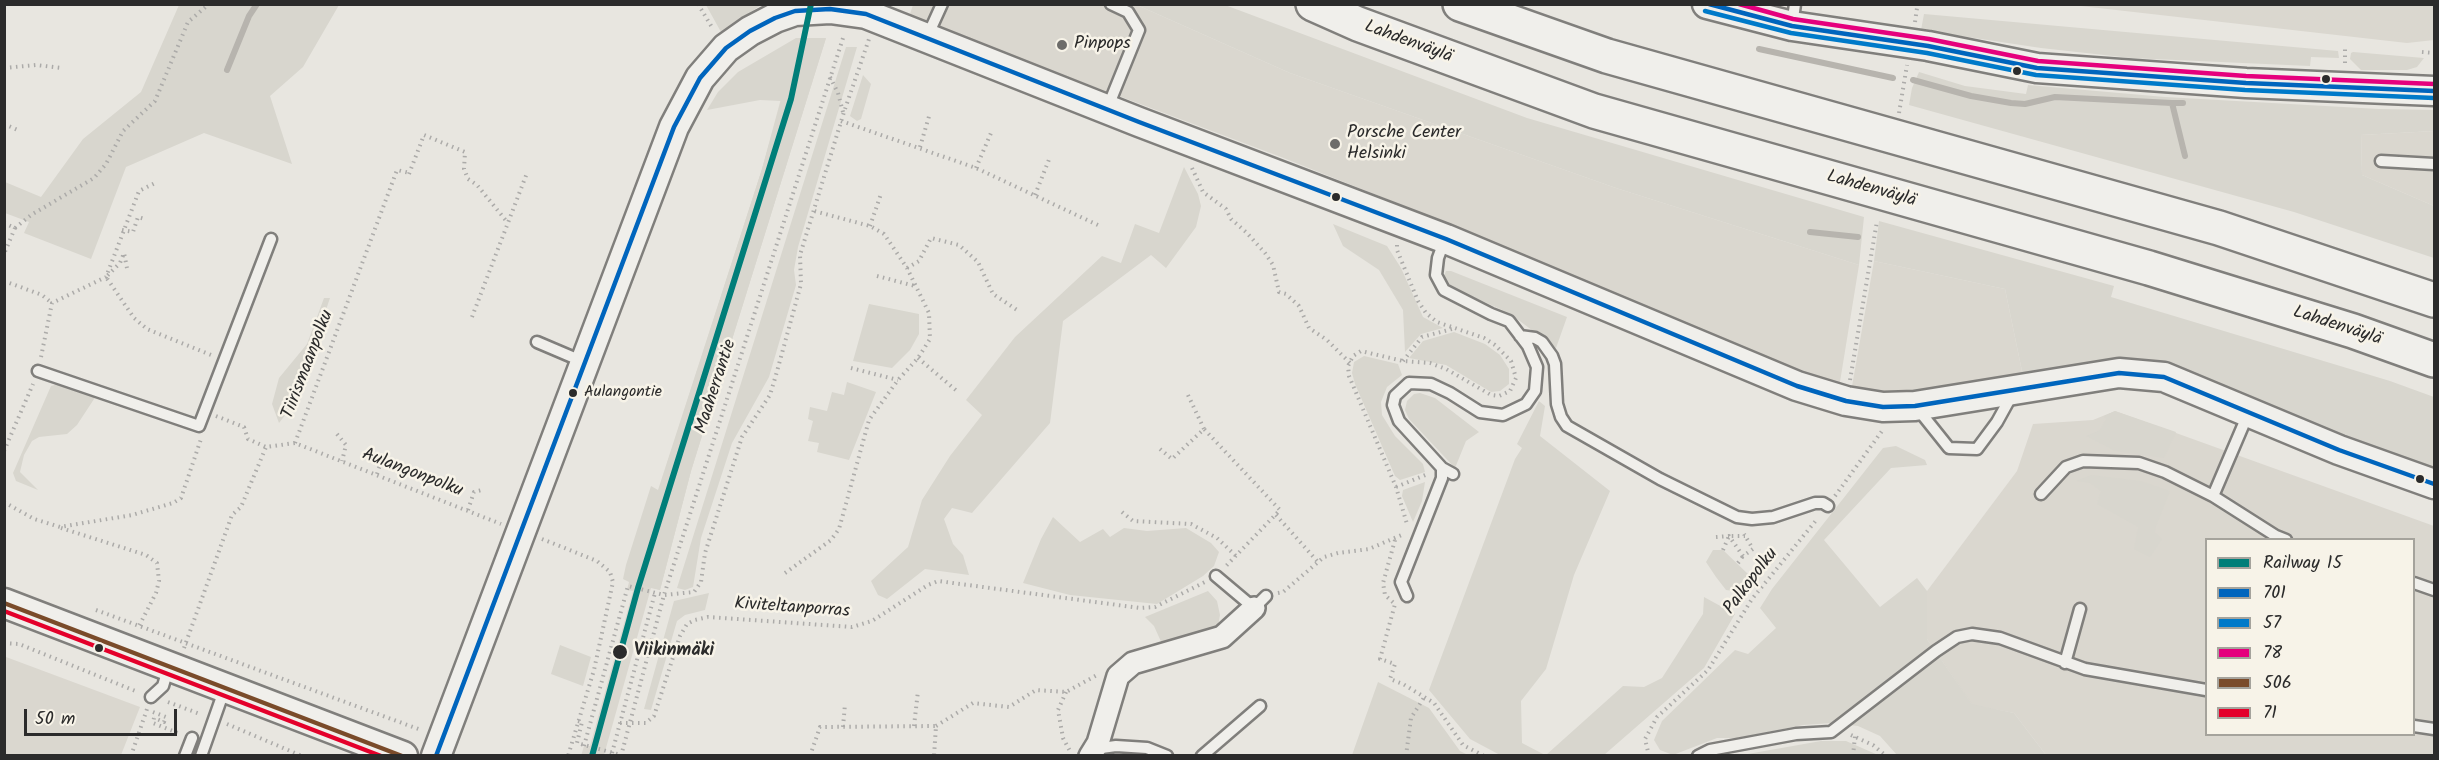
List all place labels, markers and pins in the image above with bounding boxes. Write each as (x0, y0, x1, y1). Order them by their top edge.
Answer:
place label: Pinpops (1074, 34, 1131, 56)
marker: Pinpops (1055, 38, 1069, 52)
unlabelled marker (2011, 65, 2023, 77)
unlabelled marker (2320, 73, 2332, 85)
place label: Porsche Center Helsinki (1347, 123, 1461, 166)
marker: Porsche Center Helsinki (1328, 137, 1342, 151)
unlabelled marker (1330, 191, 1342, 203)
place label: Aulangontie (584, 383, 662, 403)
marker: Aulangontie (567, 387, 579, 399)
unlabelled marker (2414, 473, 2426, 485)
place label: Viikinmäki (634, 641, 714, 663)
unlabelled marker (93, 642, 105, 654)
marker: Viikinmäki (611, 643, 629, 661)

